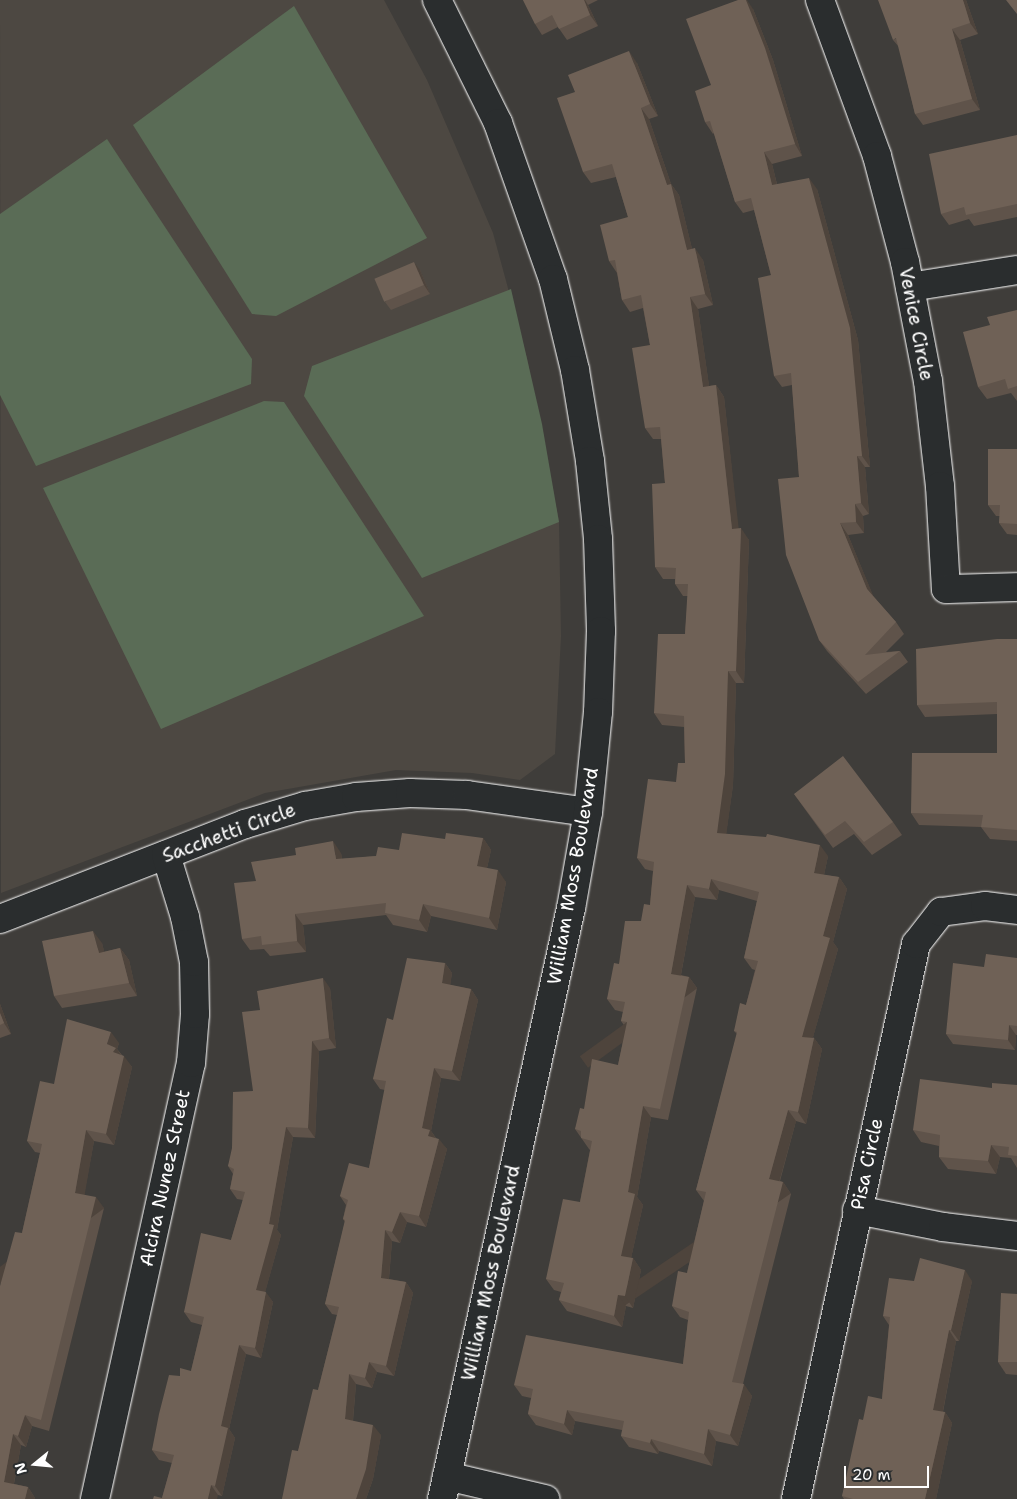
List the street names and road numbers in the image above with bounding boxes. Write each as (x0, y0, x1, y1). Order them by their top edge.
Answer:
street label: Venice Circle (894, 265, 938, 383)
street label: William Moss Boulevard (543, 766, 603, 986)
street label: Sacchetti Circle (159, 798, 299, 868)
street label: Alcira Nunez Street (135, 1087, 195, 1269)
street label: Pisa Circle (846, 1116, 888, 1212)
street label: William Moss Boulevard (457, 1163, 525, 1383)

